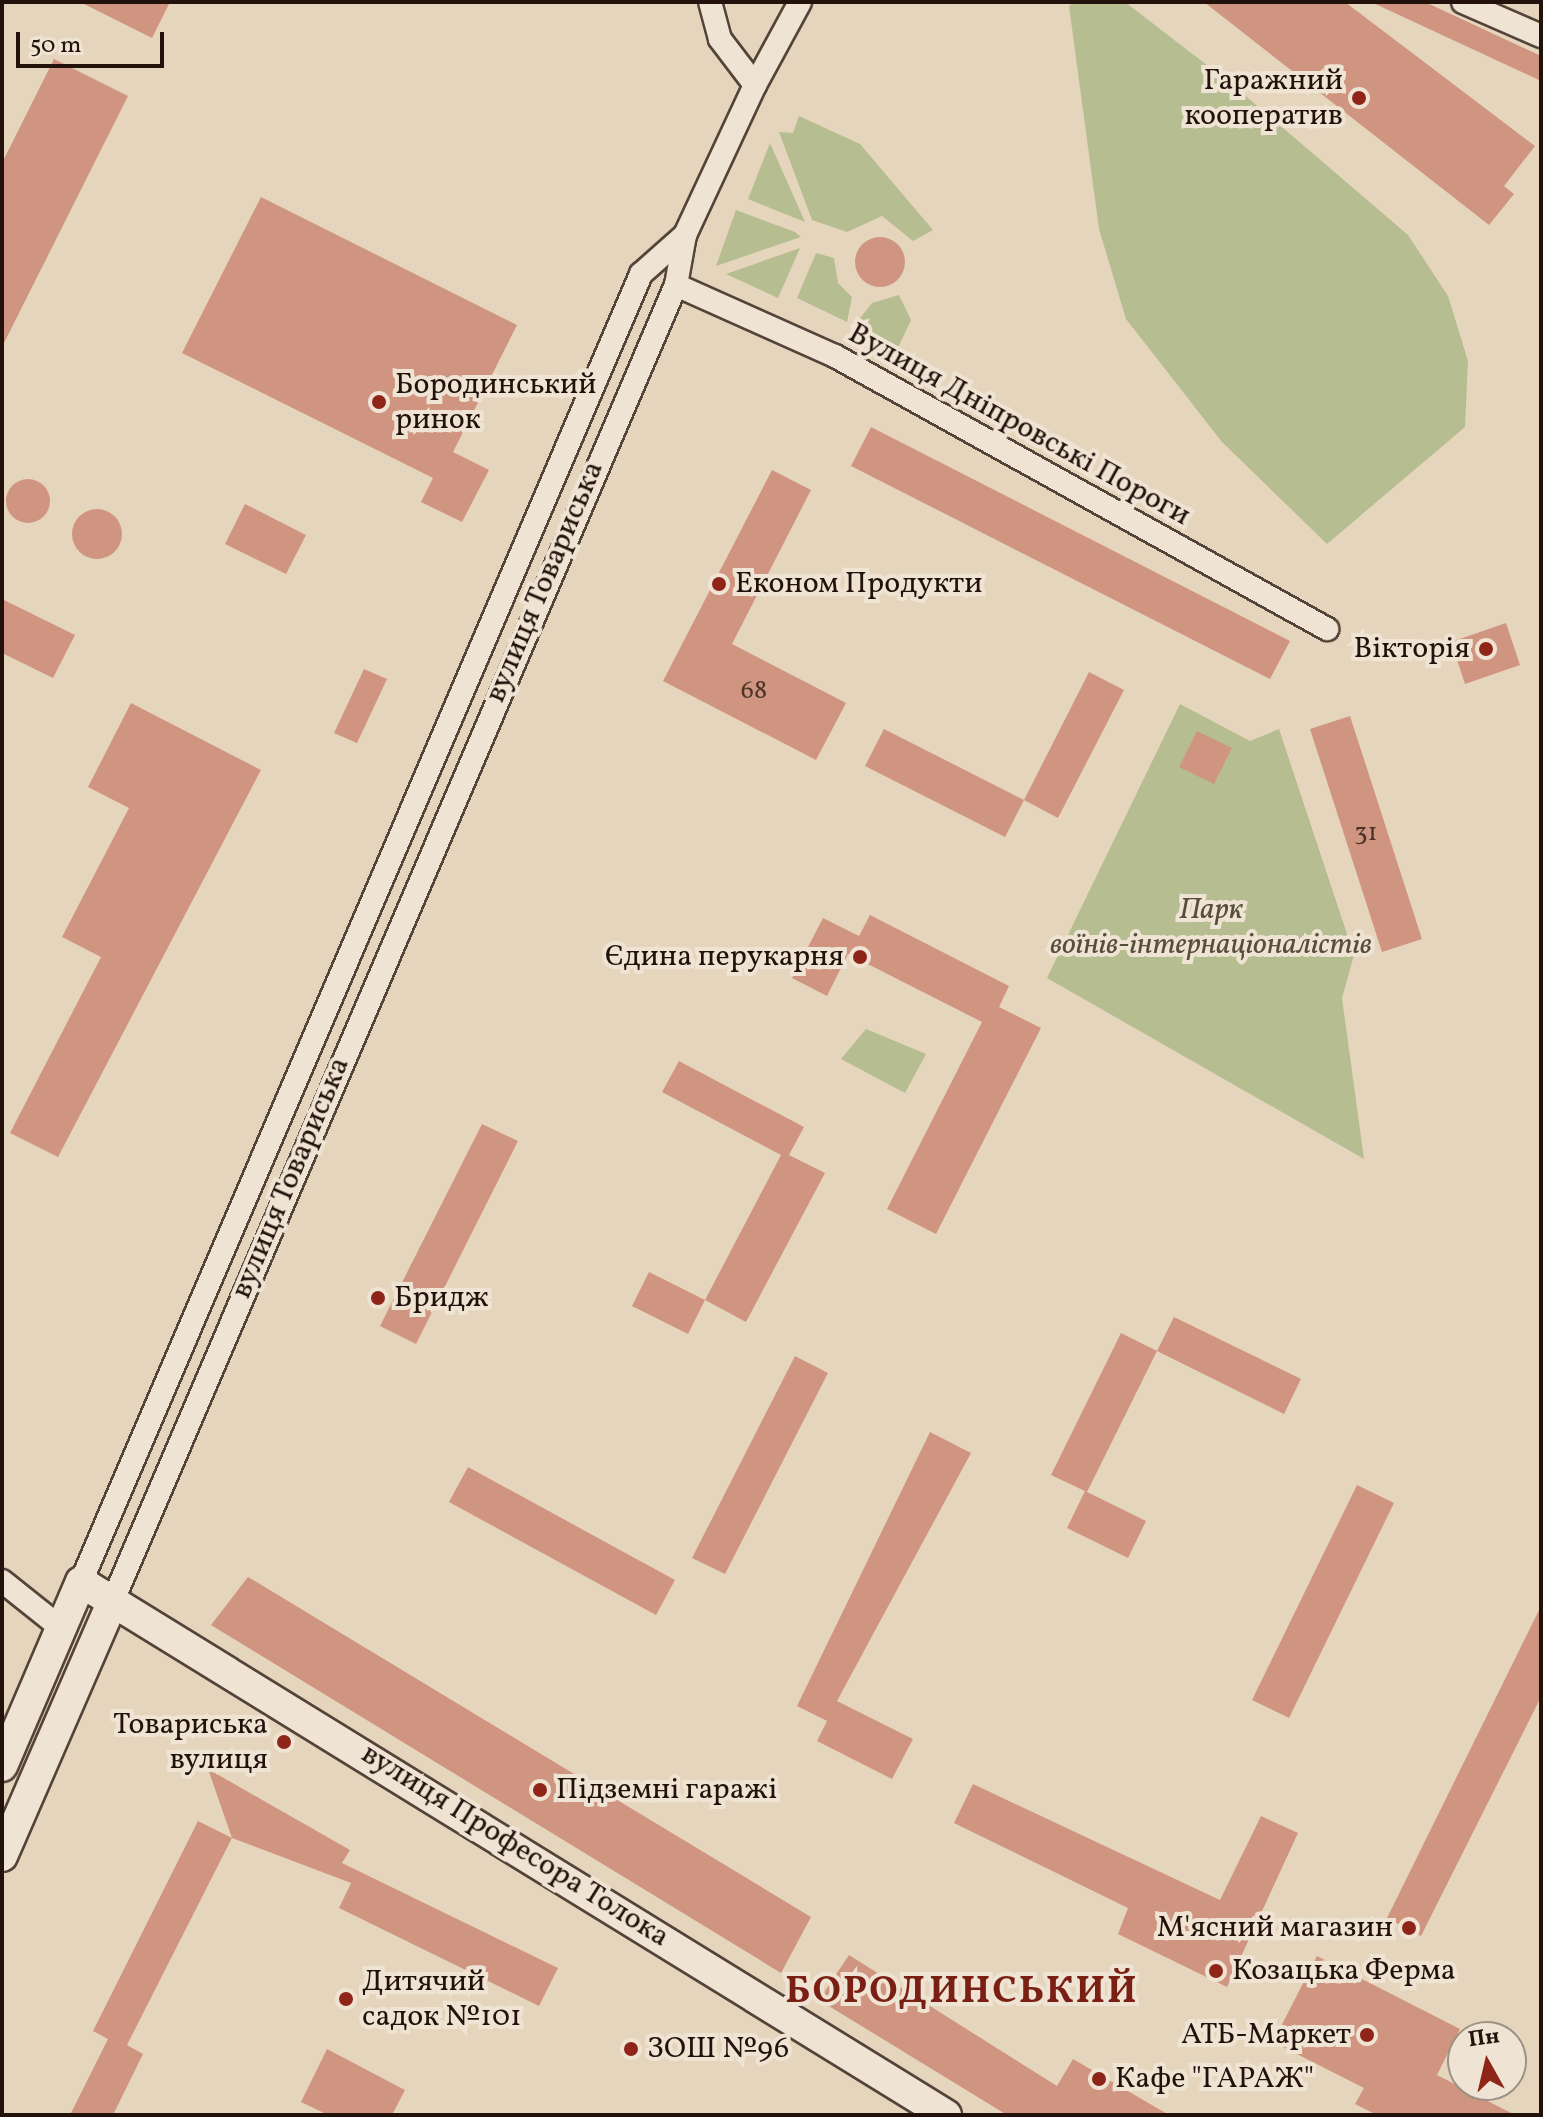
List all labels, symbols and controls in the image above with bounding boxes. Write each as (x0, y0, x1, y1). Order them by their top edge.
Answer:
scale bar (20, 16, 168, 66)
text: 50 m (30, 29, 82, 63)
place label: Гаражний кооператив (1185, 63, 1343, 134)
marker: Гаражний кооператив (1350, 89, 1368, 107)
street label: Вулиця Дніпровські Пороги (842, 316, 1196, 534)
place label: Бородинський ринок (395, 367, 597, 438)
marker: Бородинський ринок (370, 393, 388, 411)
street label: вулиця Товариська (478, 456, 612, 708)
place label: Економ Продукти (735, 566, 982, 602)
marker: Економ Продукти (710, 575, 728, 593)
place label: Вікторія (1353, 631, 1470, 667)
marker: Вікторія (1477, 640, 1495, 658)
house number: 68 (741, 676, 767, 708)
house number: 31 (1354, 818, 1378, 850)
park label: Парк воїнів-інтернаціоналістів (1050, 892, 1372, 962)
place label: Єдина перукарня (605, 939, 844, 975)
marker: Єдина перукарня (851, 948, 869, 966)
street label: вулиця Товариська (224, 1052, 358, 1304)
place label: Бридж (394, 1280, 489, 1316)
marker: Бридж (369, 1289, 387, 1307)
place label: Товариська вулиця (113, 1707, 268, 1778)
marker: Товариська вулиця (275, 1733, 293, 1751)
street label: вулиця Професора Толока (354, 1736, 676, 1956)
place label: Підземні гаражі (556, 1772, 777, 1808)
marker: Підземні гаражі (531, 1781, 549, 1799)
place label: М'ясний магазин (1157, 1910, 1393, 1946)
marker: М'ясний магазин (1400, 1919, 1418, 1937)
place label: Козацька Ферма (1232, 1953, 1456, 1989)
marker: Козацька Ферма (1207, 1962, 1225, 1980)
place label: Дитячий садок №101 (362, 1964, 522, 2034)
district label: БОРОДИНСЬКИЙ (785, 1970, 1139, 2016)
marker: Дитячий садок №101 (337, 1990, 355, 2008)
place label: АТБ-Маркет (1181, 2017, 1351, 2053)
north arrow (1447, 2021, 1527, 2101)
text: Пн (1466, 2021, 1501, 2056)
marker: АТБ-Маркет (1358, 2026, 1376, 2044)
place label: ЗОШ №96 (647, 2031, 789, 2067)
marker: ЗОШ №96 (622, 2040, 640, 2058)
place label: Кафе "ГАРАЖ" (1115, 2061, 1314, 2097)
marker: Кафе "ГАРАЖ" (1090, 2070, 1108, 2088)

